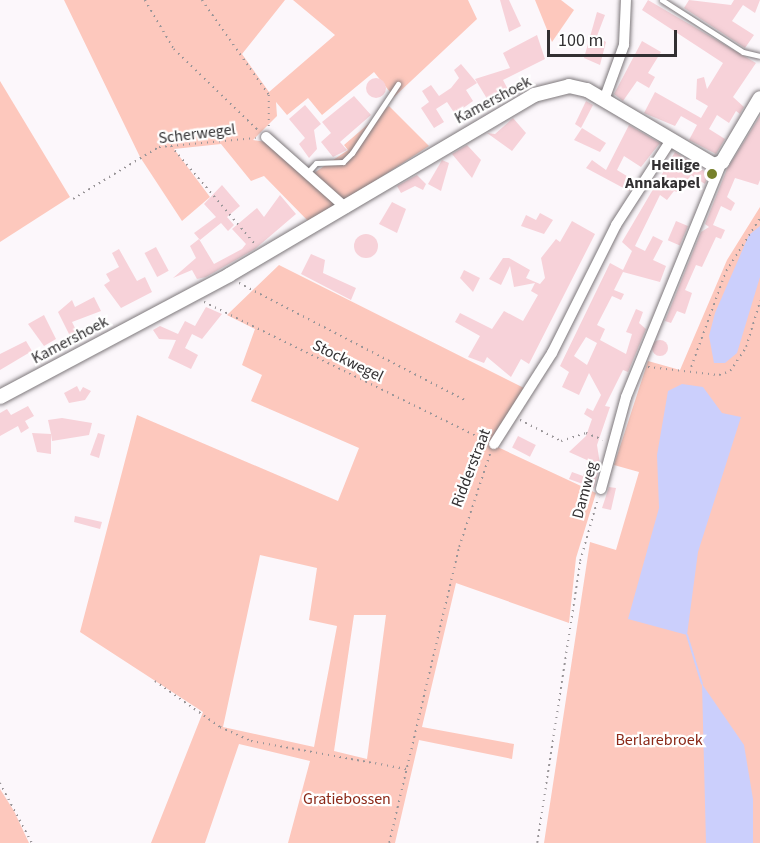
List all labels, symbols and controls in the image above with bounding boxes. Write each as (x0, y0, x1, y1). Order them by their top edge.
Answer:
scale bar (550, 18, 680, 56)
text: 100 m (558, 28, 603, 53)
street label: Kamershoek (451, 72, 535, 128)
street label: Scherwegel (157, 120, 237, 148)
place label: Heilige Annakapel (625, 155, 700, 193)
marker: Heilige Annakapel (705, 167, 719, 181)
street label: Kamershoek (28, 312, 112, 368)
street label: Stockwegel (309, 336, 387, 386)
street label: Ridderstraat (447, 426, 495, 510)
street label: Damweg (568, 459, 602, 521)
park label: Berlarebroek (615, 730, 703, 750)
park label: Gratiebossen (303, 789, 391, 809)

